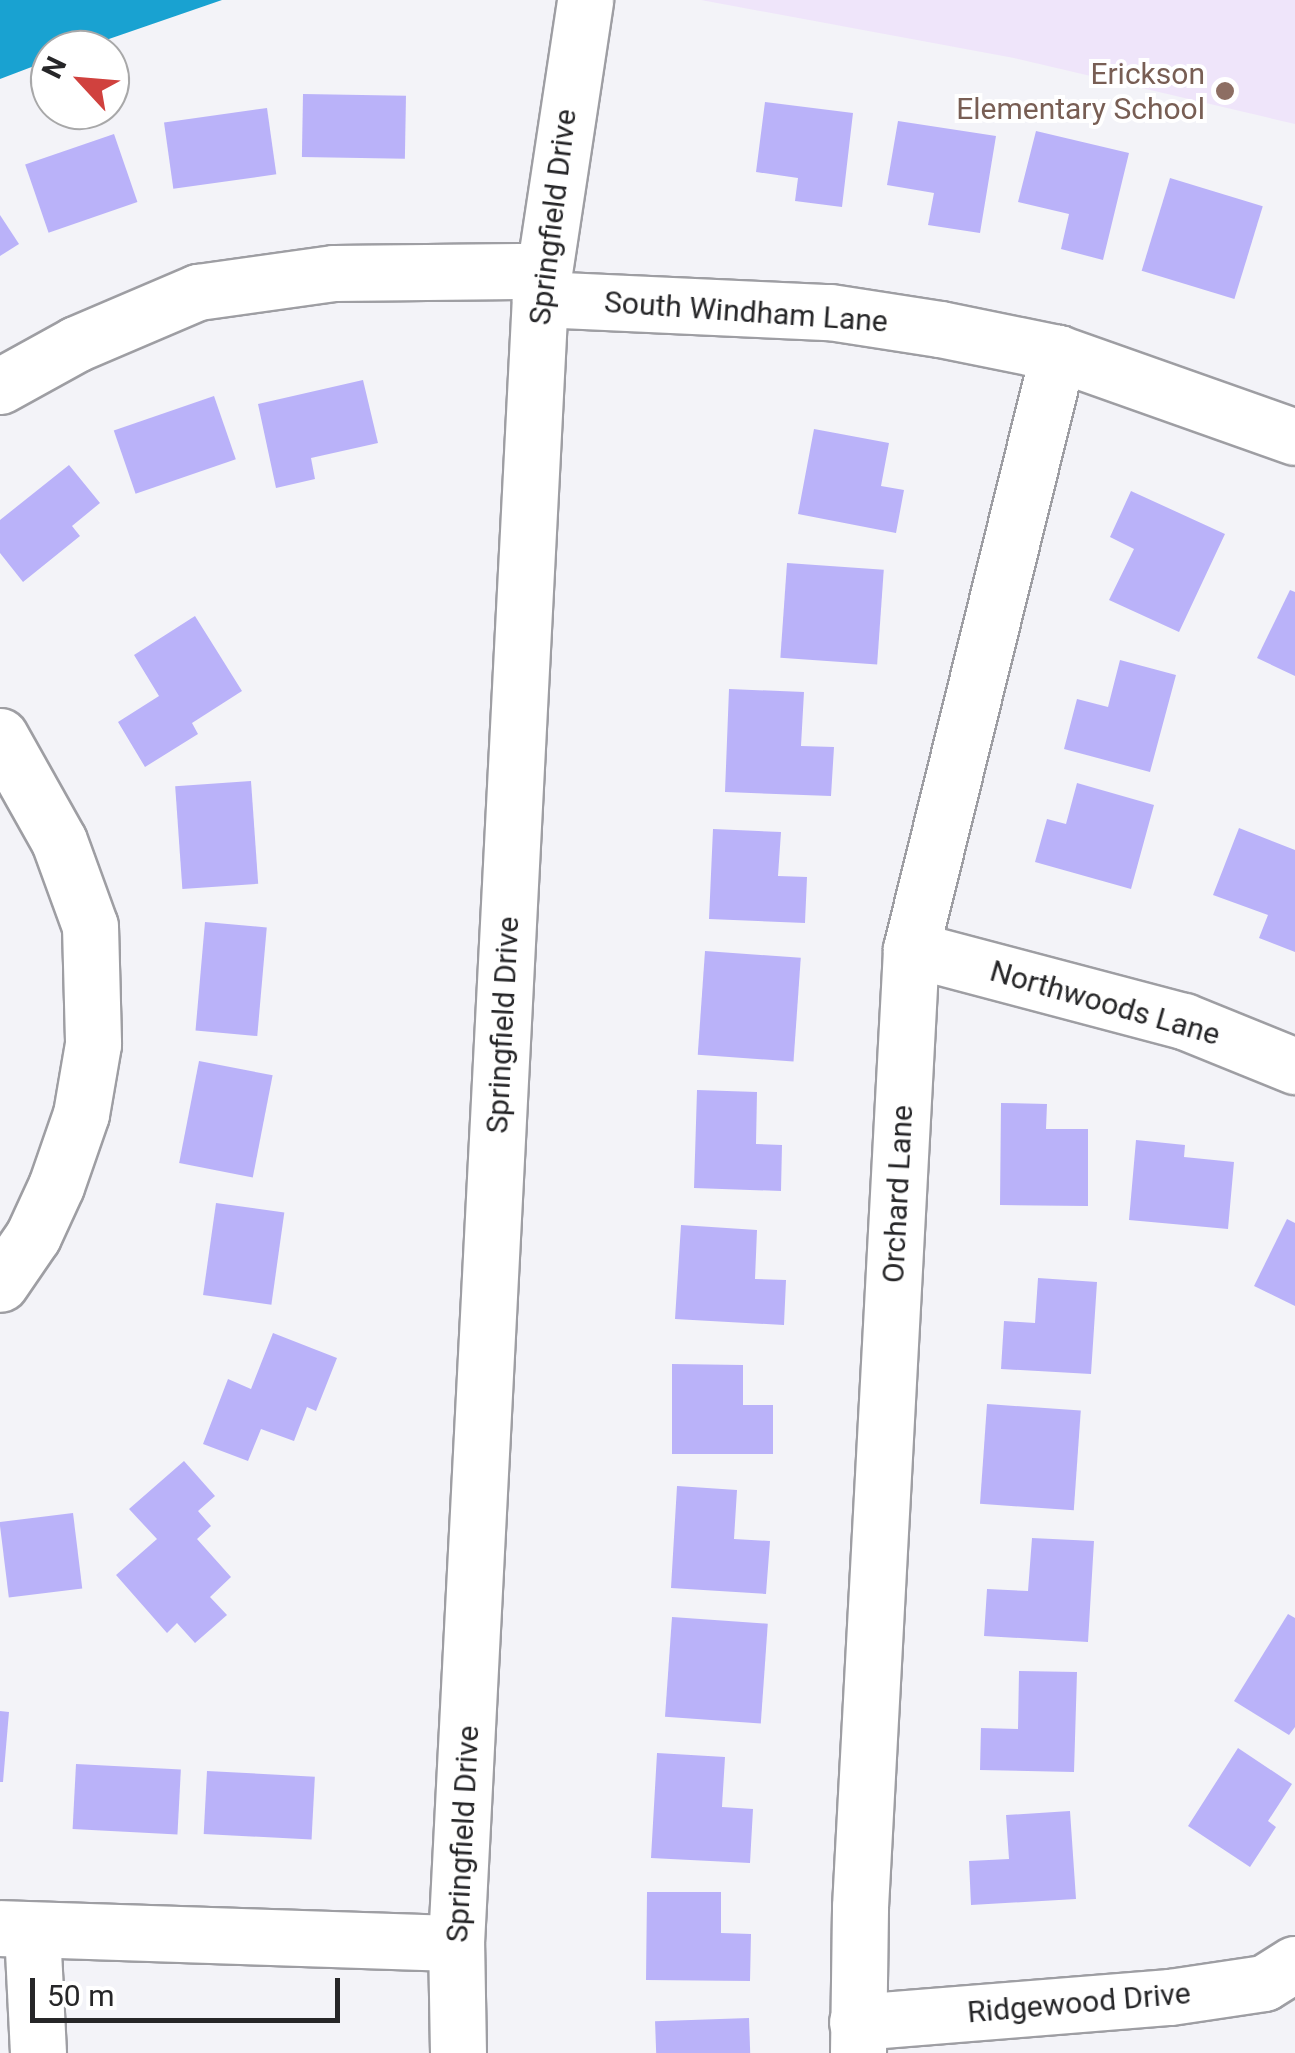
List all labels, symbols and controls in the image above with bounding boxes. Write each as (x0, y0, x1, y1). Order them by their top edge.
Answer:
north arrow (30, 30, 130, 130)
text: N (35, 51, 74, 84)
place label: Erickson Elementary School (956, 56, 1205, 126)
marker: Erickson Elementary School (1214, 80, 1236, 102)
street label: Springfield Drive (522, 107, 584, 327)
street label: South Windham Lane (603, 284, 889, 340)
street label: Springfield Drive (479, 916, 527, 1134)
street label: Northwoods Lane (986, 953, 1224, 1053)
street label: Orchard Lane (875, 1104, 921, 1284)
street label: Springfield Drive (439, 1725, 487, 1943)
scale bar (35, 1958, 345, 2020)
street label: Ridgewood Drive (966, 1975, 1192, 2031)
text: 50 m (47, 1978, 114, 2013)

